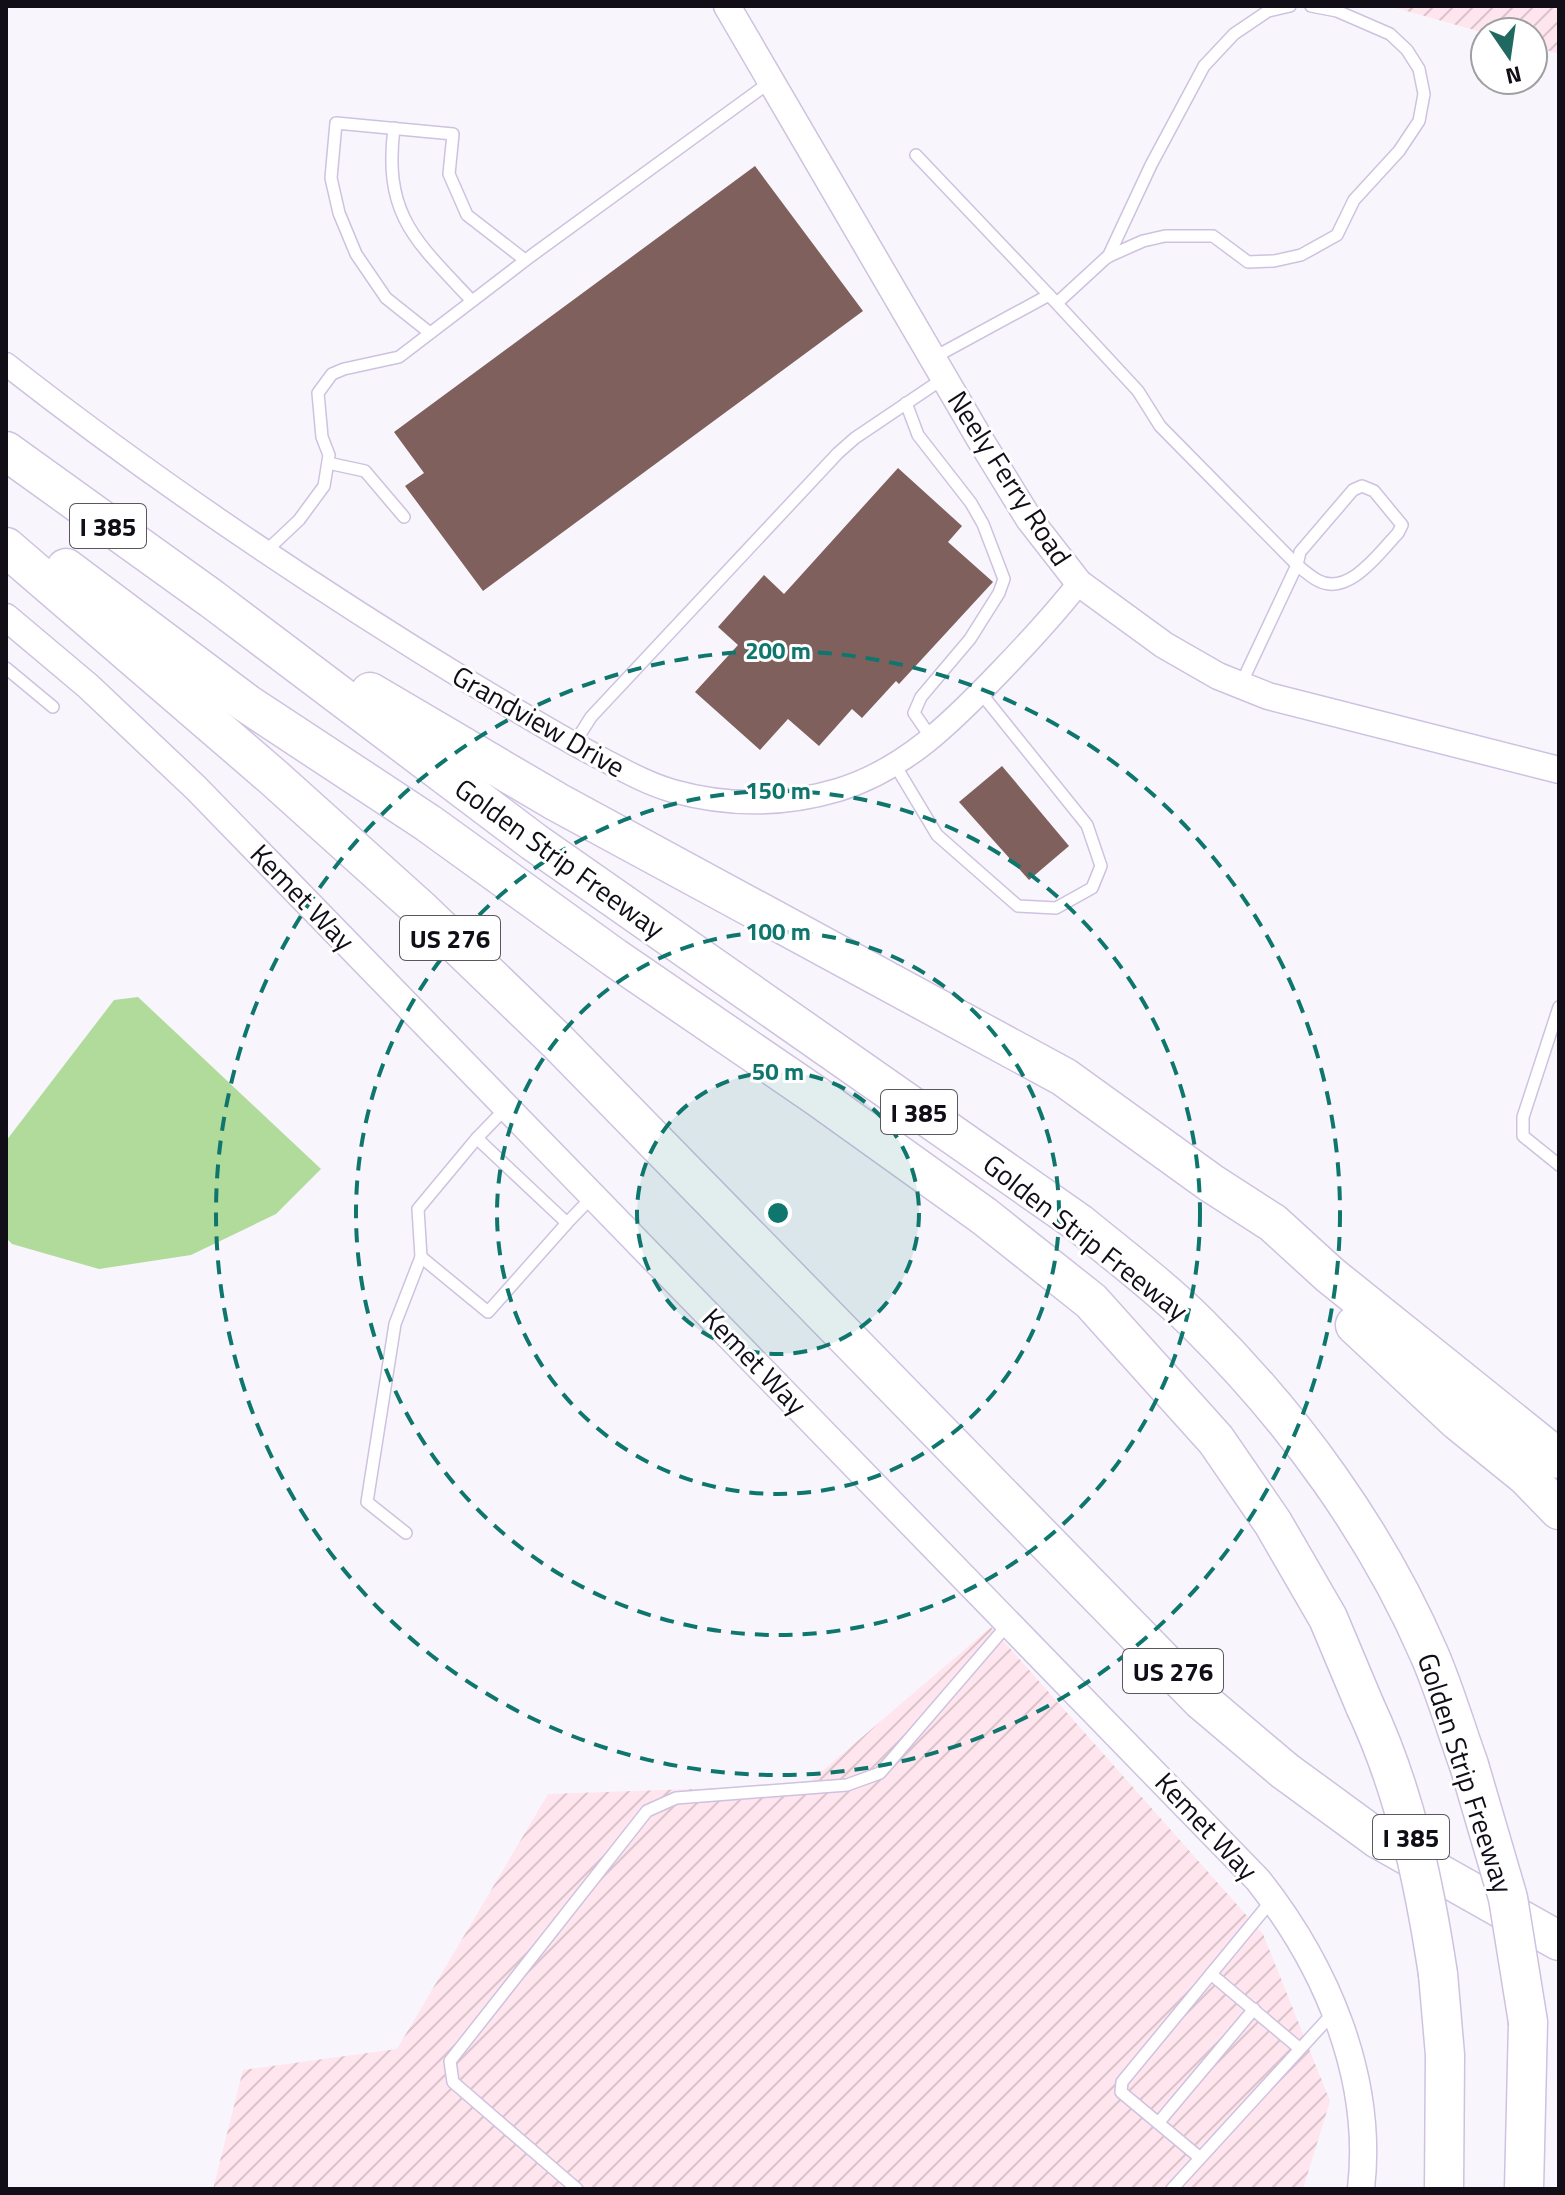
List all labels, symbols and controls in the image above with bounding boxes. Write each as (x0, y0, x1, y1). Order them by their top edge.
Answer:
north arrow (1469, 16, 1549, 96)
text: N (1502, 57, 1525, 94)
street label: Neely Ferry Road (937, 382, 1083, 574)
road number: I 385 (70, 504, 146, 548)
text: 200 m (745, 632, 811, 668)
street label: Grandview Drive (445, 654, 633, 788)
street label: Golden Strip Freeway (446, 767, 674, 949)
text: 150 m (745, 772, 811, 808)
street label: Kemet Way (241, 834, 365, 960)
text: 100 m (745, 913, 811, 949)
road number: US 276 (400, 916, 500, 960)
text: 50 m (752, 1053, 804, 1089)
road number: I 385 (881, 1090, 957, 1134)
street label: Golden Strip Freeway (974, 1143, 1198, 1331)
centre of rings (764, 1199, 792, 1227)
street label: Kemet Way (693, 1298, 817, 1424)
street label: Golden Strip Freeway (1407, 1647, 1525, 1899)
road number: US 276 (1123, 1649, 1223, 1693)
street label: Kemet Way (1145, 1762, 1269, 1890)
road number: I 385 (1373, 1815, 1449, 1859)

